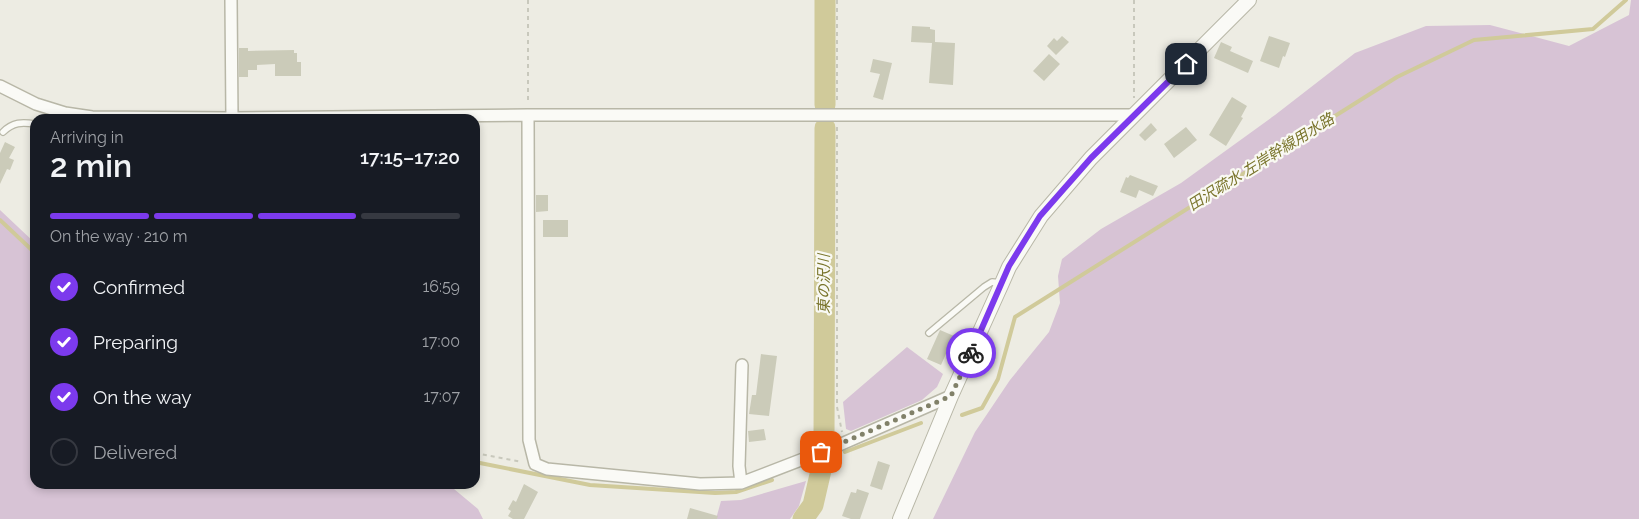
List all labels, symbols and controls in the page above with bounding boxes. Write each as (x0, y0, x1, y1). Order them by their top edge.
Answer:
pin (1165, 43, 1207, 85)
icon: home (1172, 50, 1200, 78)
water label: 田沢疏水 左岸幹線用水路 (1185, 109, 1339, 214)
text: Arriving in (50, 128, 124, 147)
text: 17:15–17:20 (360, 146, 460, 168)
text: 2 min (50, 147, 132, 184)
text: On the way · 210 m (50, 227, 188, 246)
water label: 東の沢川 (815, 252, 833, 314)
icon: check (50, 273, 78, 301)
text: Confirmed (93, 276, 185, 298)
text: 16:59 (422, 277, 460, 296)
icon: check (50, 328, 78, 356)
courier (946, 328, 996, 378)
text: Preparing (93, 331, 178, 353)
text: 17:00 (422, 332, 460, 351)
icon: bike (957, 339, 985, 367)
icon: check (50, 383, 78, 411)
text: On the way (93, 386, 192, 408)
text: 17:07 (423, 387, 460, 406)
pin (800, 431, 842, 473)
icon: bag (807, 438, 835, 466)
text: Delivered (93, 441, 177, 463)

